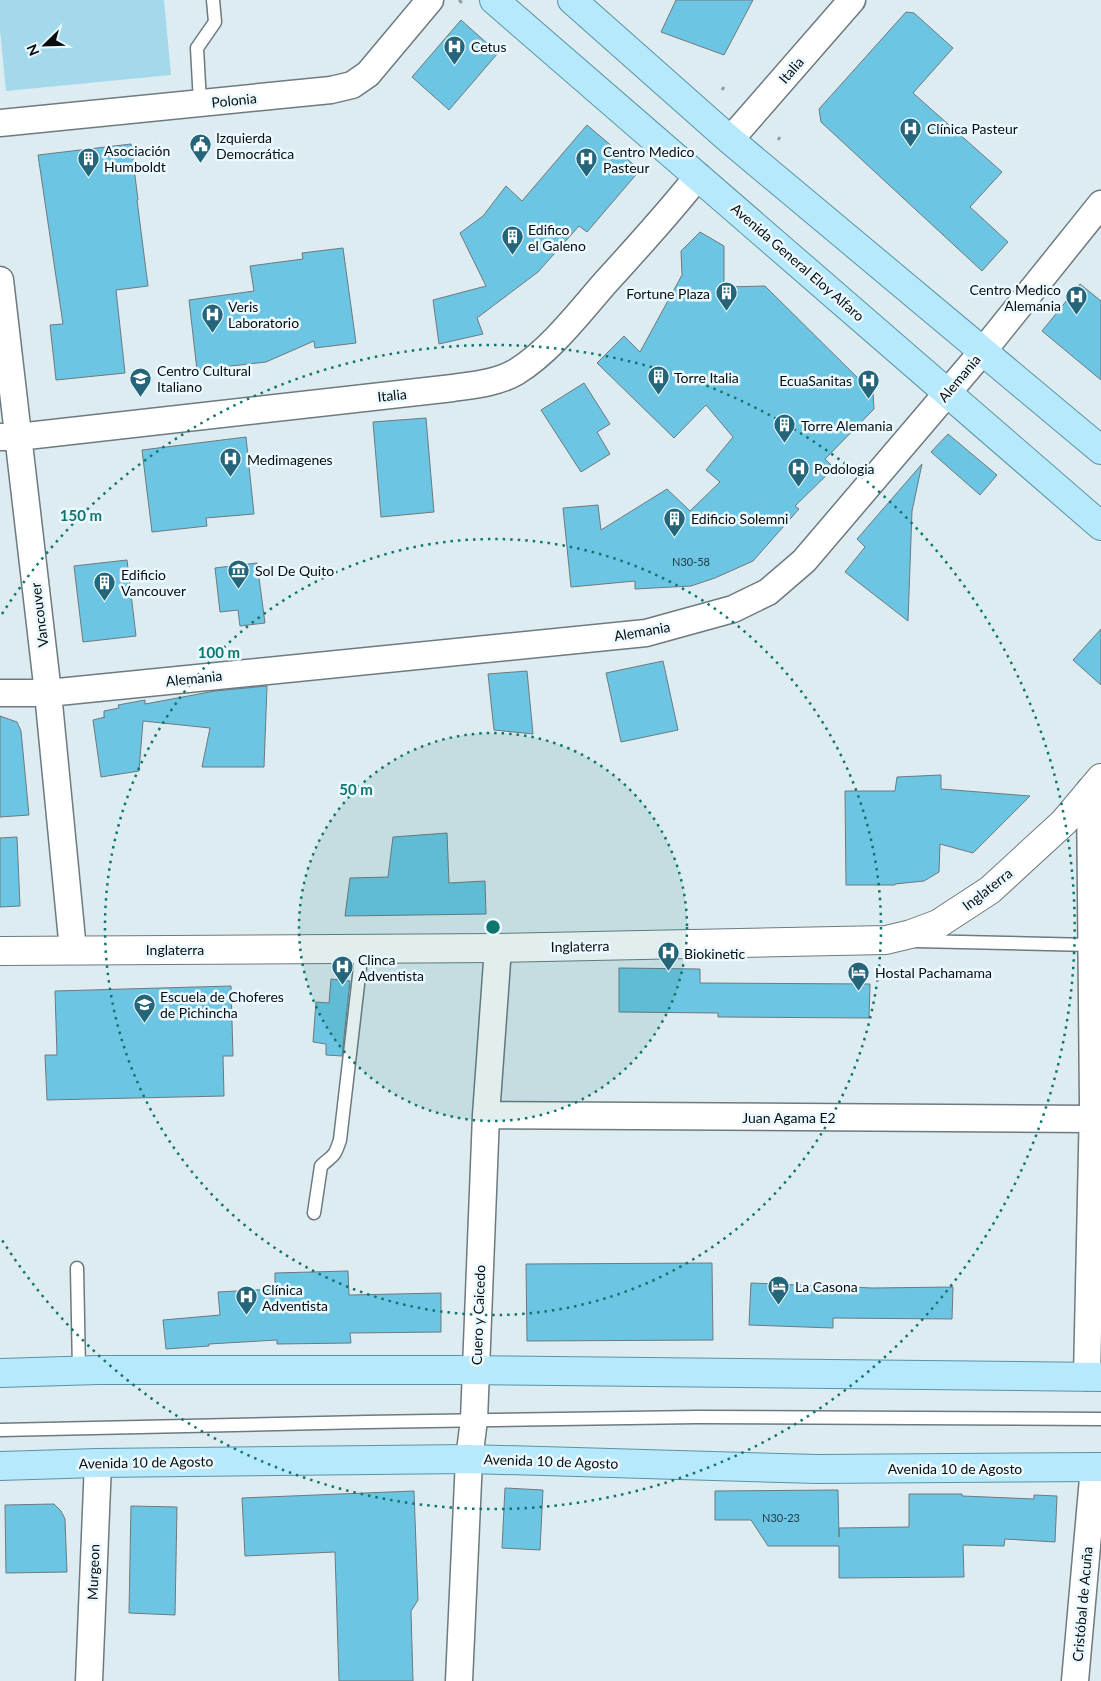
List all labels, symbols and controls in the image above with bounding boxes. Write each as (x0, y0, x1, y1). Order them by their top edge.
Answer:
north arrow (20, 20, 70, 70)
hospital icon: Cetus (443, 34, 467, 65)
place label: Cetus (471, 38, 506, 55)
text: N (23, 42, 43, 59)
street label: Italia (775, 53, 807, 87)
street label: Polonia (211, 89, 257, 111)
hospital icon: Clínica Pasteur (899, 116, 923, 147)
place label: Clínica Pasteur (927, 120, 1018, 137)
place label: Izquierda Democrática (216, 129, 294, 162)
public building icon: Izquierda Democrática (188, 133, 212, 164)
place label: Asociación Humboldt (104, 142, 170, 175)
place label: Centro Medico Pasteur (603, 143, 695, 176)
building icon: Asociación Humboldt (76, 146, 100, 177)
hospital icon: Centro Medico Pasteur (575, 147, 599, 178)
street label: Avenida General Eloy Alfaro (728, 200, 868, 324)
place label: Edifico el Galeno (528, 221, 586, 254)
building icon: Edifico el Galeno (500, 225, 524, 256)
building icon: Fortune Plaza (714, 281, 738, 312)
place label: Centro Medico Alemania (969, 281, 1061, 314)
place label: Fortune Plaza (626, 285, 710, 302)
hospital icon: Centro Medico Alemania (1065, 285, 1089, 316)
place label: Veris Laboratorio (228, 298, 299, 331)
hospital icon: Veris Laboratorio (200, 302, 224, 333)
street label: Alemania (934, 351, 984, 405)
place label: Centro Cultural Italiano (157, 362, 251, 395)
building icon: Torre Italia (646, 365, 670, 396)
school or university icon: Centro Cultural Italiano (129, 366, 153, 397)
hospital icon: EcuaSanitas (856, 368, 880, 399)
place label: Torre Italia (674, 369, 739, 386)
place label: EcuaSanitas (779, 372, 852, 389)
street label: Italia (377, 385, 408, 405)
building icon: Torre Alemania (773, 413, 797, 444)
place label: Torre Alemania (801, 417, 893, 434)
hospital icon: Medimagenes (219, 447, 243, 478)
place label: Medimagenes (247, 451, 333, 468)
hospital icon: Podologia (786, 456, 810, 487)
place label: Podologia (814, 460, 875, 477)
text: 150 m (60, 506, 102, 524)
building icon: Edificio Solemni (663, 506, 687, 537)
place label: Edificio Solemni (691, 510, 788, 527)
house number: N30-58 (672, 555, 710, 568)
museum icon: Sol De Quito (227, 558, 251, 589)
place label: Sol De Quito (255, 562, 334, 579)
place label: Edificio Vancouver (121, 566, 186, 599)
building icon: Edificio Vancouver (93, 570, 117, 601)
street label: Vancouver (27, 582, 51, 648)
street label: Alemania (613, 618, 671, 644)
text: 100 m (198, 643, 240, 661)
street label: Alemania (165, 667, 223, 689)
text: 50 m (339, 780, 373, 798)
street label: Inglaterra (959, 864, 1015, 914)
centre of rings (484, 918, 502, 936)
street label: Inglaterra (551, 937, 609, 955)
street label: Inglaterra (146, 941, 204, 958)
hospital icon: Biokinetic (656, 941, 680, 972)
place label: Biokinetic (684, 945, 745, 962)
place label: Clinca Adventista (358, 951, 424, 984)
hospital icon: Clinca Adventista (330, 955, 354, 986)
hotel icon: Hostal Pachamama (847, 960, 871, 991)
place label: Hostal Pachamama (875, 964, 992, 981)
place label: Escuela de Choferes de Pichincha (160, 988, 284, 1021)
school or university icon: Escuela de Choferes de Pichincha (132, 992, 156, 1023)
street label: Juan Agama E2 (742, 1109, 836, 1126)
street label: Cuero y Caicedo (468, 1265, 488, 1365)
hotel icon: La Casona (767, 1274, 791, 1305)
place label: La Casona (795, 1278, 858, 1295)
place label: Clínica Adventista (262, 1281, 328, 1314)
hospital icon: Clínica Adventista (234, 1285, 258, 1316)
street label: Avenida 10 de Agosto (483, 1450, 619, 1472)
street label: Avenida 10 de Agosto (79, 1452, 214, 1472)
street label: Avenida 10 de Agosto (888, 1460, 1022, 1477)
house number: N30-23 (762, 1511, 800, 1524)
street label: Murgeon (84, 1544, 102, 1600)
street label: Cristóbal de Acuña (1069, 1546, 1095, 1662)

